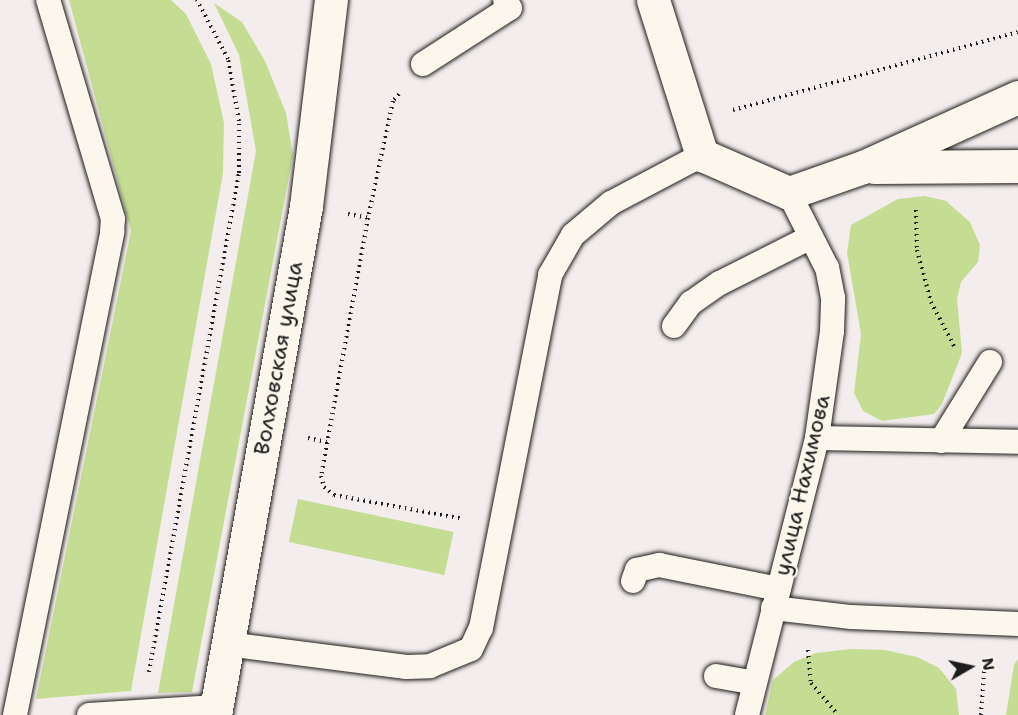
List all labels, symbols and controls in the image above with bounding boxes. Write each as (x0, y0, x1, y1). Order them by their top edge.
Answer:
street label: Волховская улица (248, 259, 308, 457)
street label: улица Нахимова (768, 392, 836, 578)
north arrow (940, 637, 1000, 697)
text: N (977, 656, 1000, 672)

